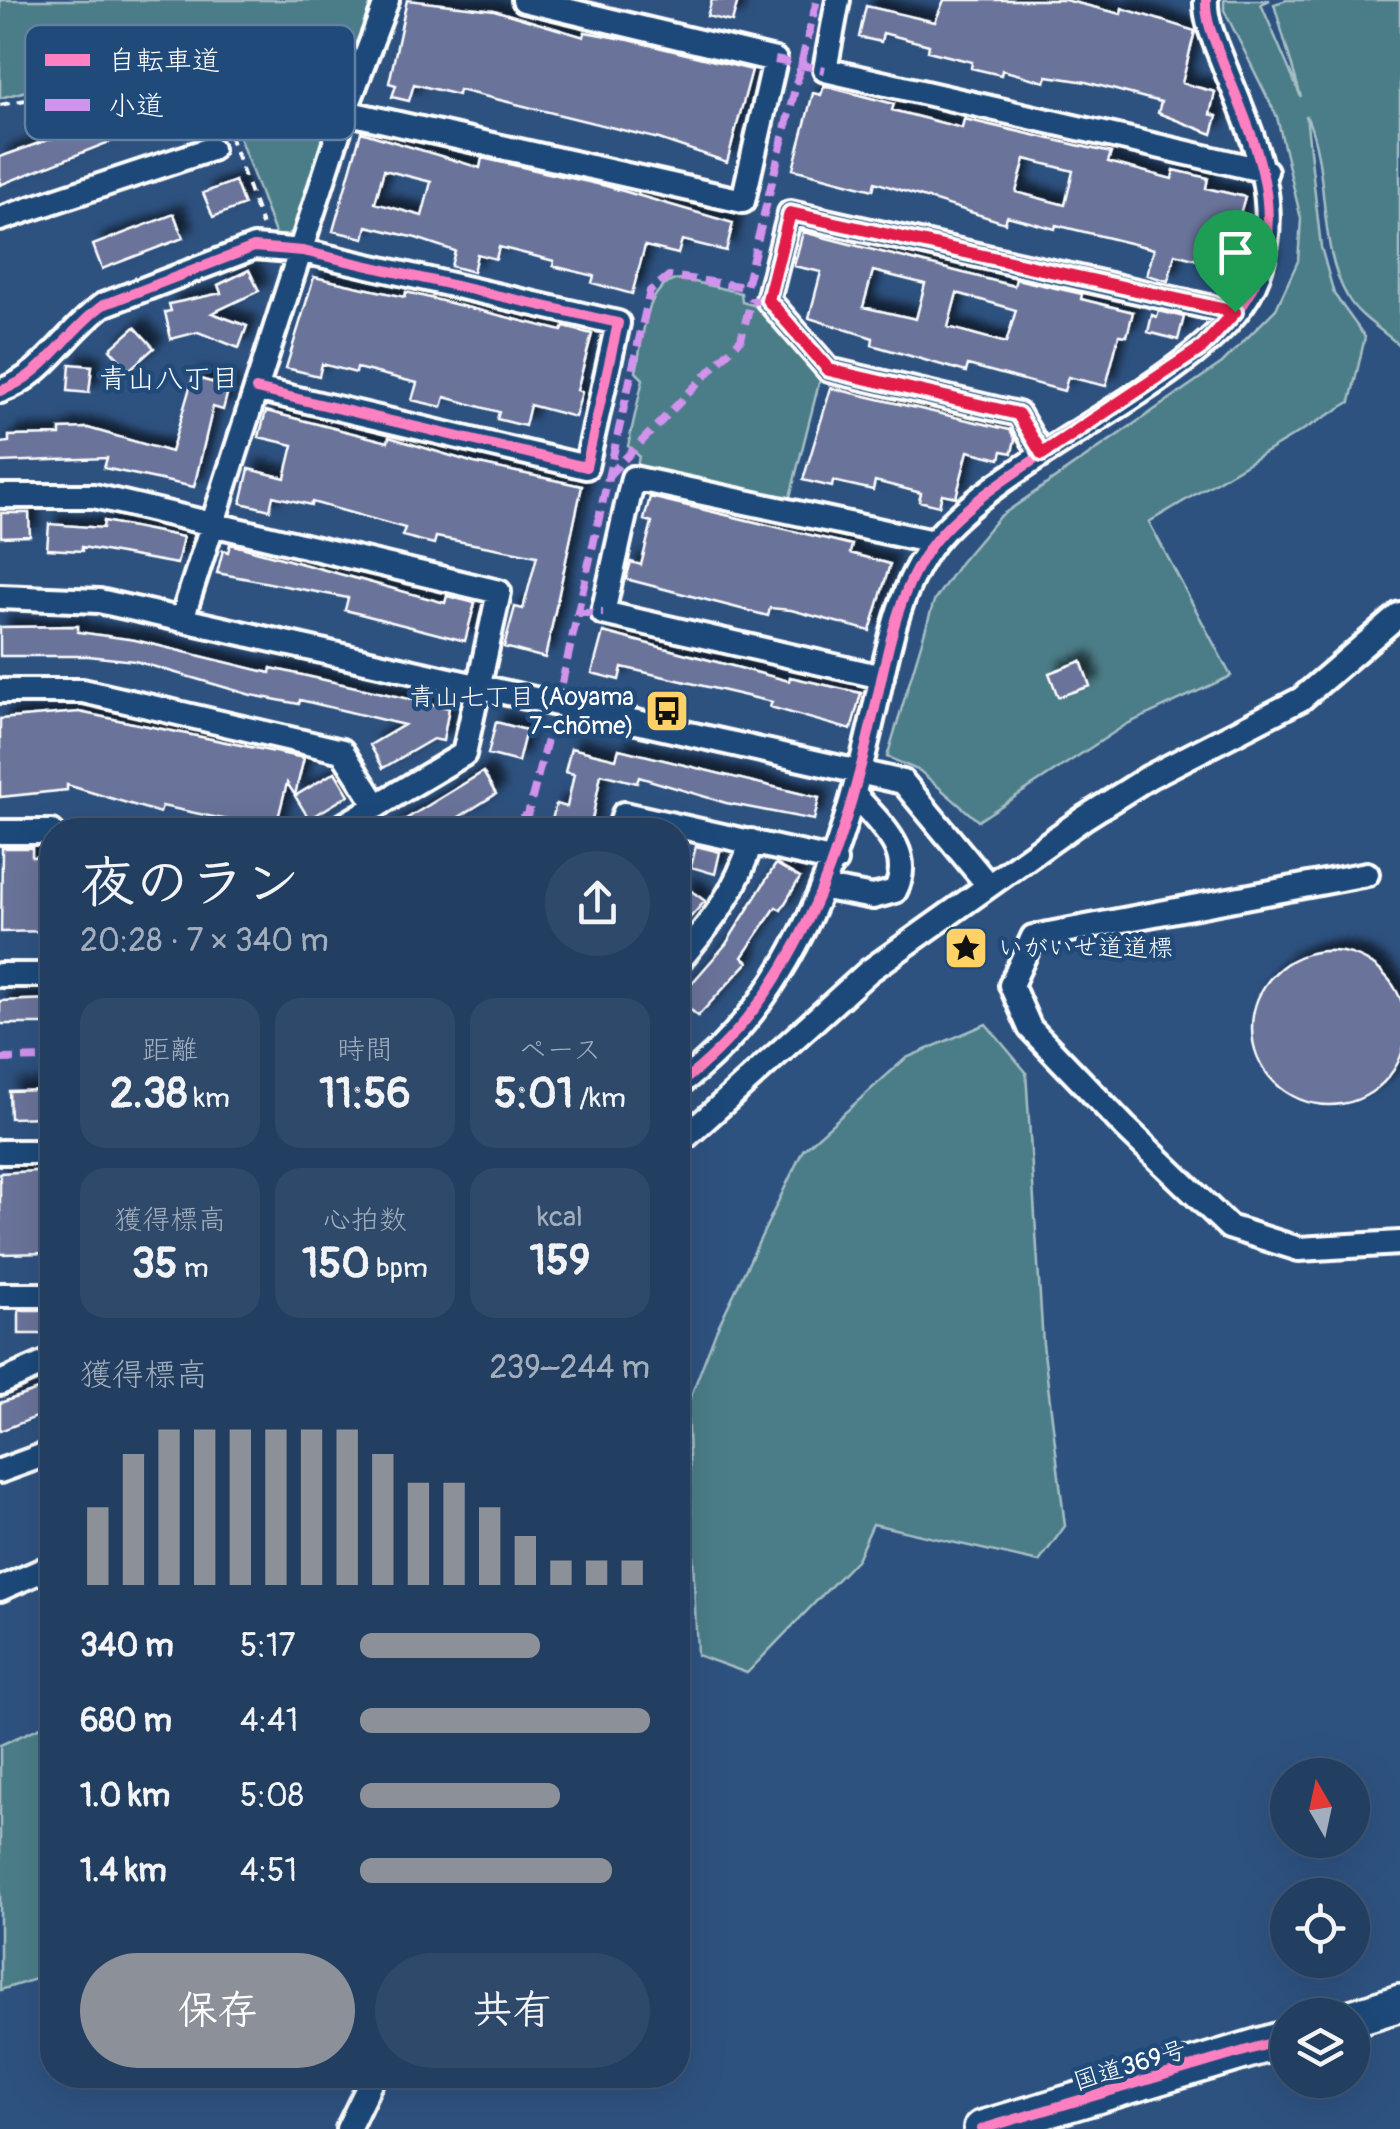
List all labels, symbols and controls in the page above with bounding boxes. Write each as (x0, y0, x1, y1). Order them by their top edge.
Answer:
legend (25, 25, 355, 140)
text: 自転車道 (108, 44, 220, 79)
text: 小道 (108, 89, 164, 124)
pin (1193, 210, 1278, 313)
icon: arrive (1208, 225, 1263, 280)
district label: 青山八丁目 (99, 362, 239, 397)
place label: 青山七丁目 (Aoyama 7-chōme) (409, 682, 634, 742)
bus stop icon: 青山七丁目 (Aoyama 7-chōme) (644, 688, 690, 734)
text: 夜のラン (80, 849, 300, 918)
button: share (545, 851, 650, 956)
text: 20:28 · 7 × 340 m (80, 921, 329, 961)
place icon: いがいせ道道標 (943, 925, 989, 971)
place label: いがいせ道道標 (998, 933, 1173, 964)
text: 距離 (142, 1033, 198, 1068)
text: 時間 (337, 1033, 393, 1068)
text: ペース (519, 1033, 601, 1068)
text: 2.38 (110, 1068, 187, 1120)
text: 11:56 (319, 1068, 411, 1120)
text: 5:01 (494, 1068, 573, 1120)
text: km (187, 1081, 230, 1116)
text: /km (573, 1081, 626, 1116)
text: kcal (537, 1200, 583, 1235)
text: 獲得標高 (114, 1203, 226, 1238)
text: 心拍数 (323, 1203, 407, 1238)
text: 159 (530, 1235, 590, 1287)
text: 35 (131, 1238, 178, 1290)
text: 150 (302, 1238, 370, 1290)
text: m (178, 1251, 209, 1286)
text: bpm (370, 1251, 428, 1286)
text: 239–244 m (490, 1348, 650, 1388)
text: 獲得標高 (80, 1355, 208, 1395)
text: 340 m (80, 1626, 174, 1666)
text: 5:17 (240, 1626, 295, 1666)
text: 680 m (80, 1701, 172, 1741)
text: 4:41 (240, 1701, 298, 1741)
north arrow (1270, 1758, 1370, 1858)
map controls (1270, 1758, 1370, 2098)
text: 1.0 km (80, 1776, 170, 1816)
text: 5:08 (240, 1776, 304, 1816)
text: 1.4 km (80, 1851, 167, 1891)
text: 4:51 (240, 1851, 297, 1891)
button: locate (1270, 1878, 1370, 1978)
button: 保存 (80, 1953, 355, 2068)
button: 共有 (375, 1953, 650, 2068)
button: layers (1270, 1998, 1370, 2098)
street label: 国道369号 (1070, 2034, 1190, 2098)

